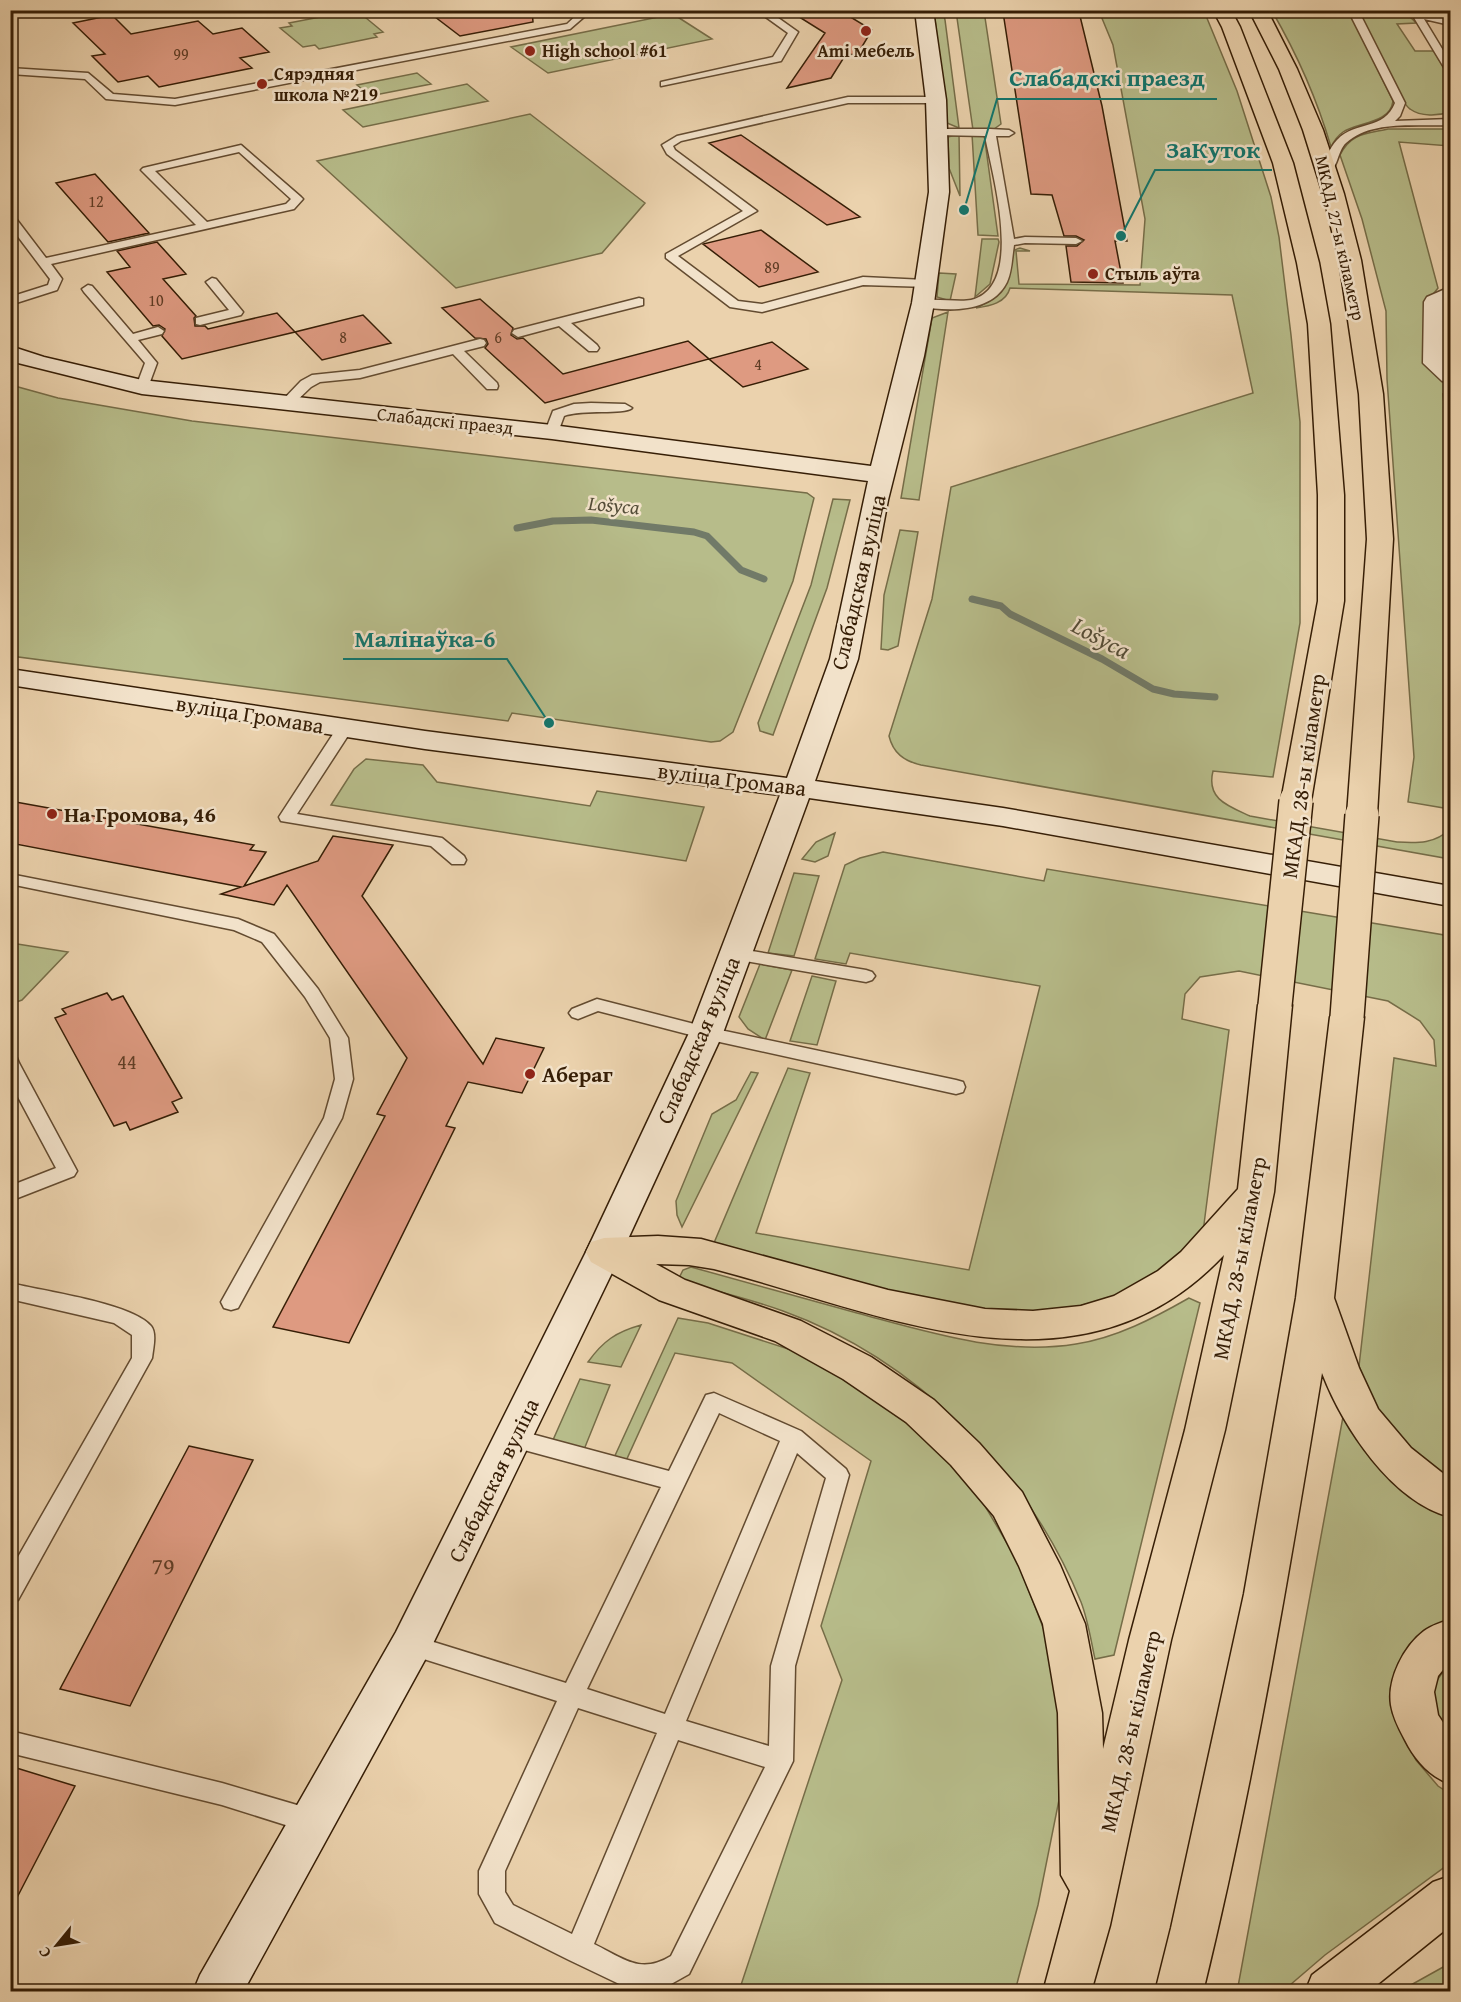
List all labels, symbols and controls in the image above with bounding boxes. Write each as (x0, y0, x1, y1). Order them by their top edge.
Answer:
marker: Ami мебель (859, 24, 873, 38)
place label: High school #61 (542, 37, 667, 64)
place label: Ami мебель (817, 37, 915, 64)
house number: 99 (173, 42, 189, 66)
marker: High school #61 (523, 44, 537, 58)
callout: Слабадскі праезд (997, 57, 1217, 99)
place label: Сярэдняя школа №219 (274, 60, 378, 108)
text: Слабадскі праезд (1009, 60, 1205, 95)
marker: Сярэдняя школа №219 (255, 77, 269, 91)
callout: ЗаКуток (1155, 128, 1272, 170)
text: ЗаКуток (1166, 132, 1260, 167)
street label: МКАД, 27-ы кіламетр (1308, 153, 1373, 323)
house number: 12 (88, 189, 104, 213)
house number: 89 (764, 255, 780, 279)
place label: Стыль аўта (1105, 260, 1201, 287)
marker: Стыль аўта (1086, 267, 1100, 281)
house number: 10 (148, 288, 164, 312)
house number: 8 (339, 325, 347, 349)
house number: 6 (494, 325, 502, 349)
house number: 4 (754, 352, 762, 376)
street label: Слабадскі праезд (376, 400, 515, 441)
water label: Lošyca (586, 488, 642, 521)
street label: Слабадская вуліца (822, 491, 894, 673)
water label: Lošyca (1065, 607, 1137, 667)
callout: Малінаўка-6 (343, 617, 507, 659)
text: Малінаўка-6 (355, 621, 495, 656)
street label: МКАД, 28-ы кіламетр (1273, 672, 1333, 880)
street label: вуліца Громава (174, 687, 327, 742)
street label: вуліца Громава (656, 754, 809, 804)
place label: На Громова, 46 (64, 798, 216, 830)
marker: На Громова, 46 (45, 807, 59, 821)
street label: Слабадская вуліца (648, 951, 748, 1129)
house number: 44 (117, 1047, 137, 1076)
place label: Абераг (542, 1058, 613, 1090)
marker: Абераг (523, 1067, 537, 1081)
street label: МКАД, 28-ы кіламетр (1204, 1154, 1274, 1362)
street label: Слабадская вуліца (439, 1392, 547, 1568)
house number: 79 (151, 1548, 175, 1583)
street label: МКАД, 28-ы кіламетр (1091, 1627, 1169, 1835)
north arrow (27, 1915, 87, 1975)
text: С (31, 1943, 57, 1962)

